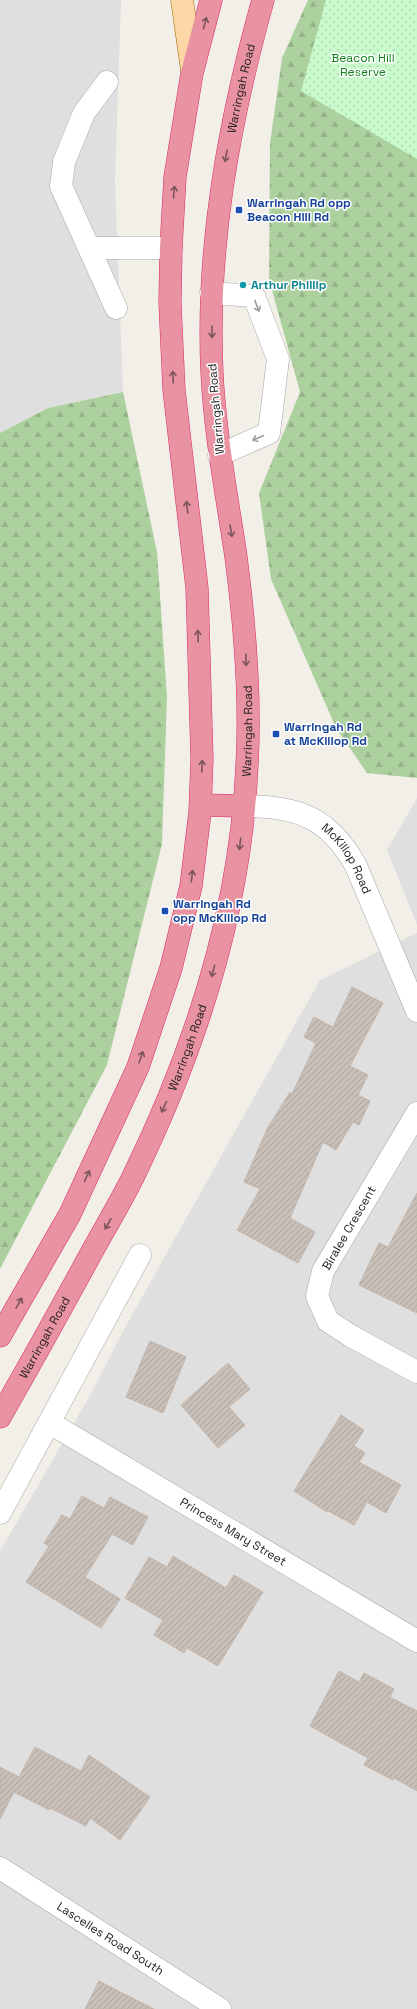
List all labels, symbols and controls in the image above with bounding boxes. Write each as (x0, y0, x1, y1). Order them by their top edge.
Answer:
one-way arrow (202, 17, 209, 30)
street label: Warringah Road (223, 42, 259, 135)
park label: Beacon Hill Reserve (331, 50, 395, 80)
one-way arrow (222, 149, 230, 162)
one-way arrow (171, 185, 178, 198)
place label: Warringah Rd opp Beacon Hill Rd (247, 195, 351, 225)
marker: Warringah Rd opp Beacon Hill Rd (234, 205, 244, 215)
place label: Arthur Phillip (251, 277, 327, 293)
marker: Arthur Phillip (238, 280, 248, 290)
one-way arrow (254, 299, 262, 311)
one-way arrow (208, 325, 216, 338)
street label: Warringah Road (204, 363, 228, 455)
one-way arrow (170, 371, 177, 384)
one-way arrow (252, 435, 264, 442)
one-way arrow (184, 501, 191, 514)
one-way arrow (227, 524, 235, 537)
one-way arrow (194, 630, 202, 643)
one-way arrow (243, 653, 250, 666)
street label: Warringah Road (238, 685, 256, 777)
place label: Warringah Rd at McKillop Rd (284, 719, 367, 749)
marker: Warringah Rd at McKillop Rd (271, 729, 281, 739)
one-way arrow (198, 760, 205, 773)
street label: McKillop Road (318, 820, 375, 896)
one-way arrow (236, 837, 243, 850)
one-way arrow (188, 870, 196, 883)
place label: Warringah Rd opp McKillop Rd (173, 896, 267, 926)
marker: Warringah Rd opp McKillop Rd (160, 906, 170, 916)
one-way arrow (209, 965, 216, 978)
street label: Warringah Road (164, 1002, 211, 1093)
one-way arrow (138, 1051, 145, 1064)
one-way arrow (160, 1100, 168, 1112)
one-way arrow (84, 1170, 91, 1182)
street label: Biralee Crescent (318, 1183, 380, 1273)
one-way arrow (103, 1217, 111, 1229)
street label: Warringah Road (15, 1294, 74, 1381)
one-way arrow (16, 1297, 24, 1309)
street label: Princess Mary Street (177, 1494, 289, 1570)
street label: Lascelles Road South (54, 1898, 167, 1979)

